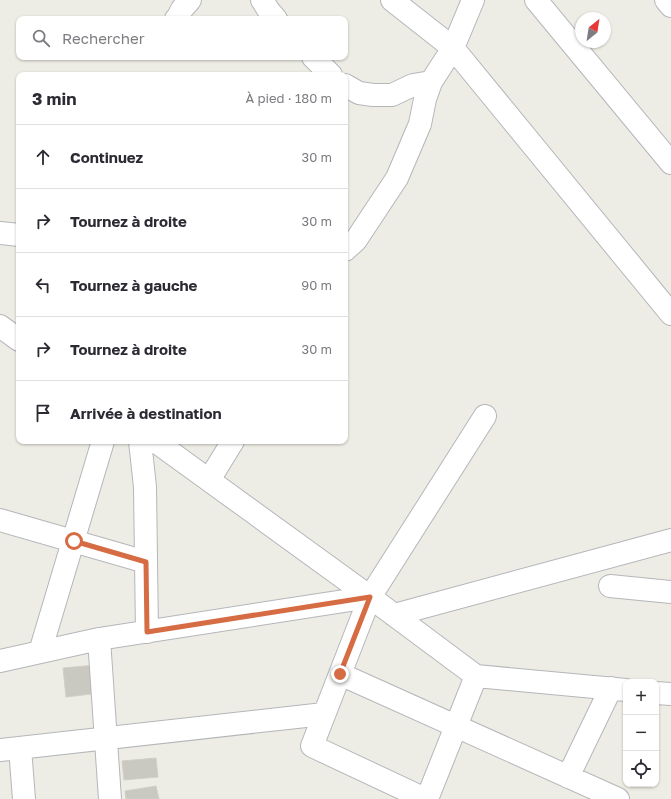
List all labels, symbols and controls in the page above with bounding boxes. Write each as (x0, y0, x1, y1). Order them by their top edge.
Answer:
north arrow (575, 12, 611, 48)
search box (16, 16, 348, 60)
icon: search (30, 27, 52, 49)
text: Rechercher (62, 29, 145, 47)
text: 3 min (32, 88, 76, 109)
text: À pied · 180 m (246, 90, 332, 106)
icon: ahead (32, 146, 54, 168)
text: Continuez (70, 148, 143, 166)
text: 30 m (302, 149, 332, 165)
icon: right (32, 210, 54, 232)
text: Tournez à droite (70, 212, 187, 230)
text: 30 m (302, 213, 332, 229)
icon: left (32, 274, 54, 296)
text: Tournez à gauche (70, 276, 197, 294)
text: 90 m (301, 277, 332, 293)
icon: right (32, 338, 54, 360)
text: Tournez à droite (70, 340, 187, 358)
text: 30 m (302, 341, 332, 357)
icon: arrive (32, 402, 54, 424)
text: Arrivée à destination (70, 404, 222, 422)
route start (65, 532, 83, 550)
route end (331, 665, 349, 683)
map controls (623, 679, 659, 787)
button: + (623, 679, 659, 715)
button: − (623, 715, 659, 751)
button: locate (623, 751, 659, 787)

